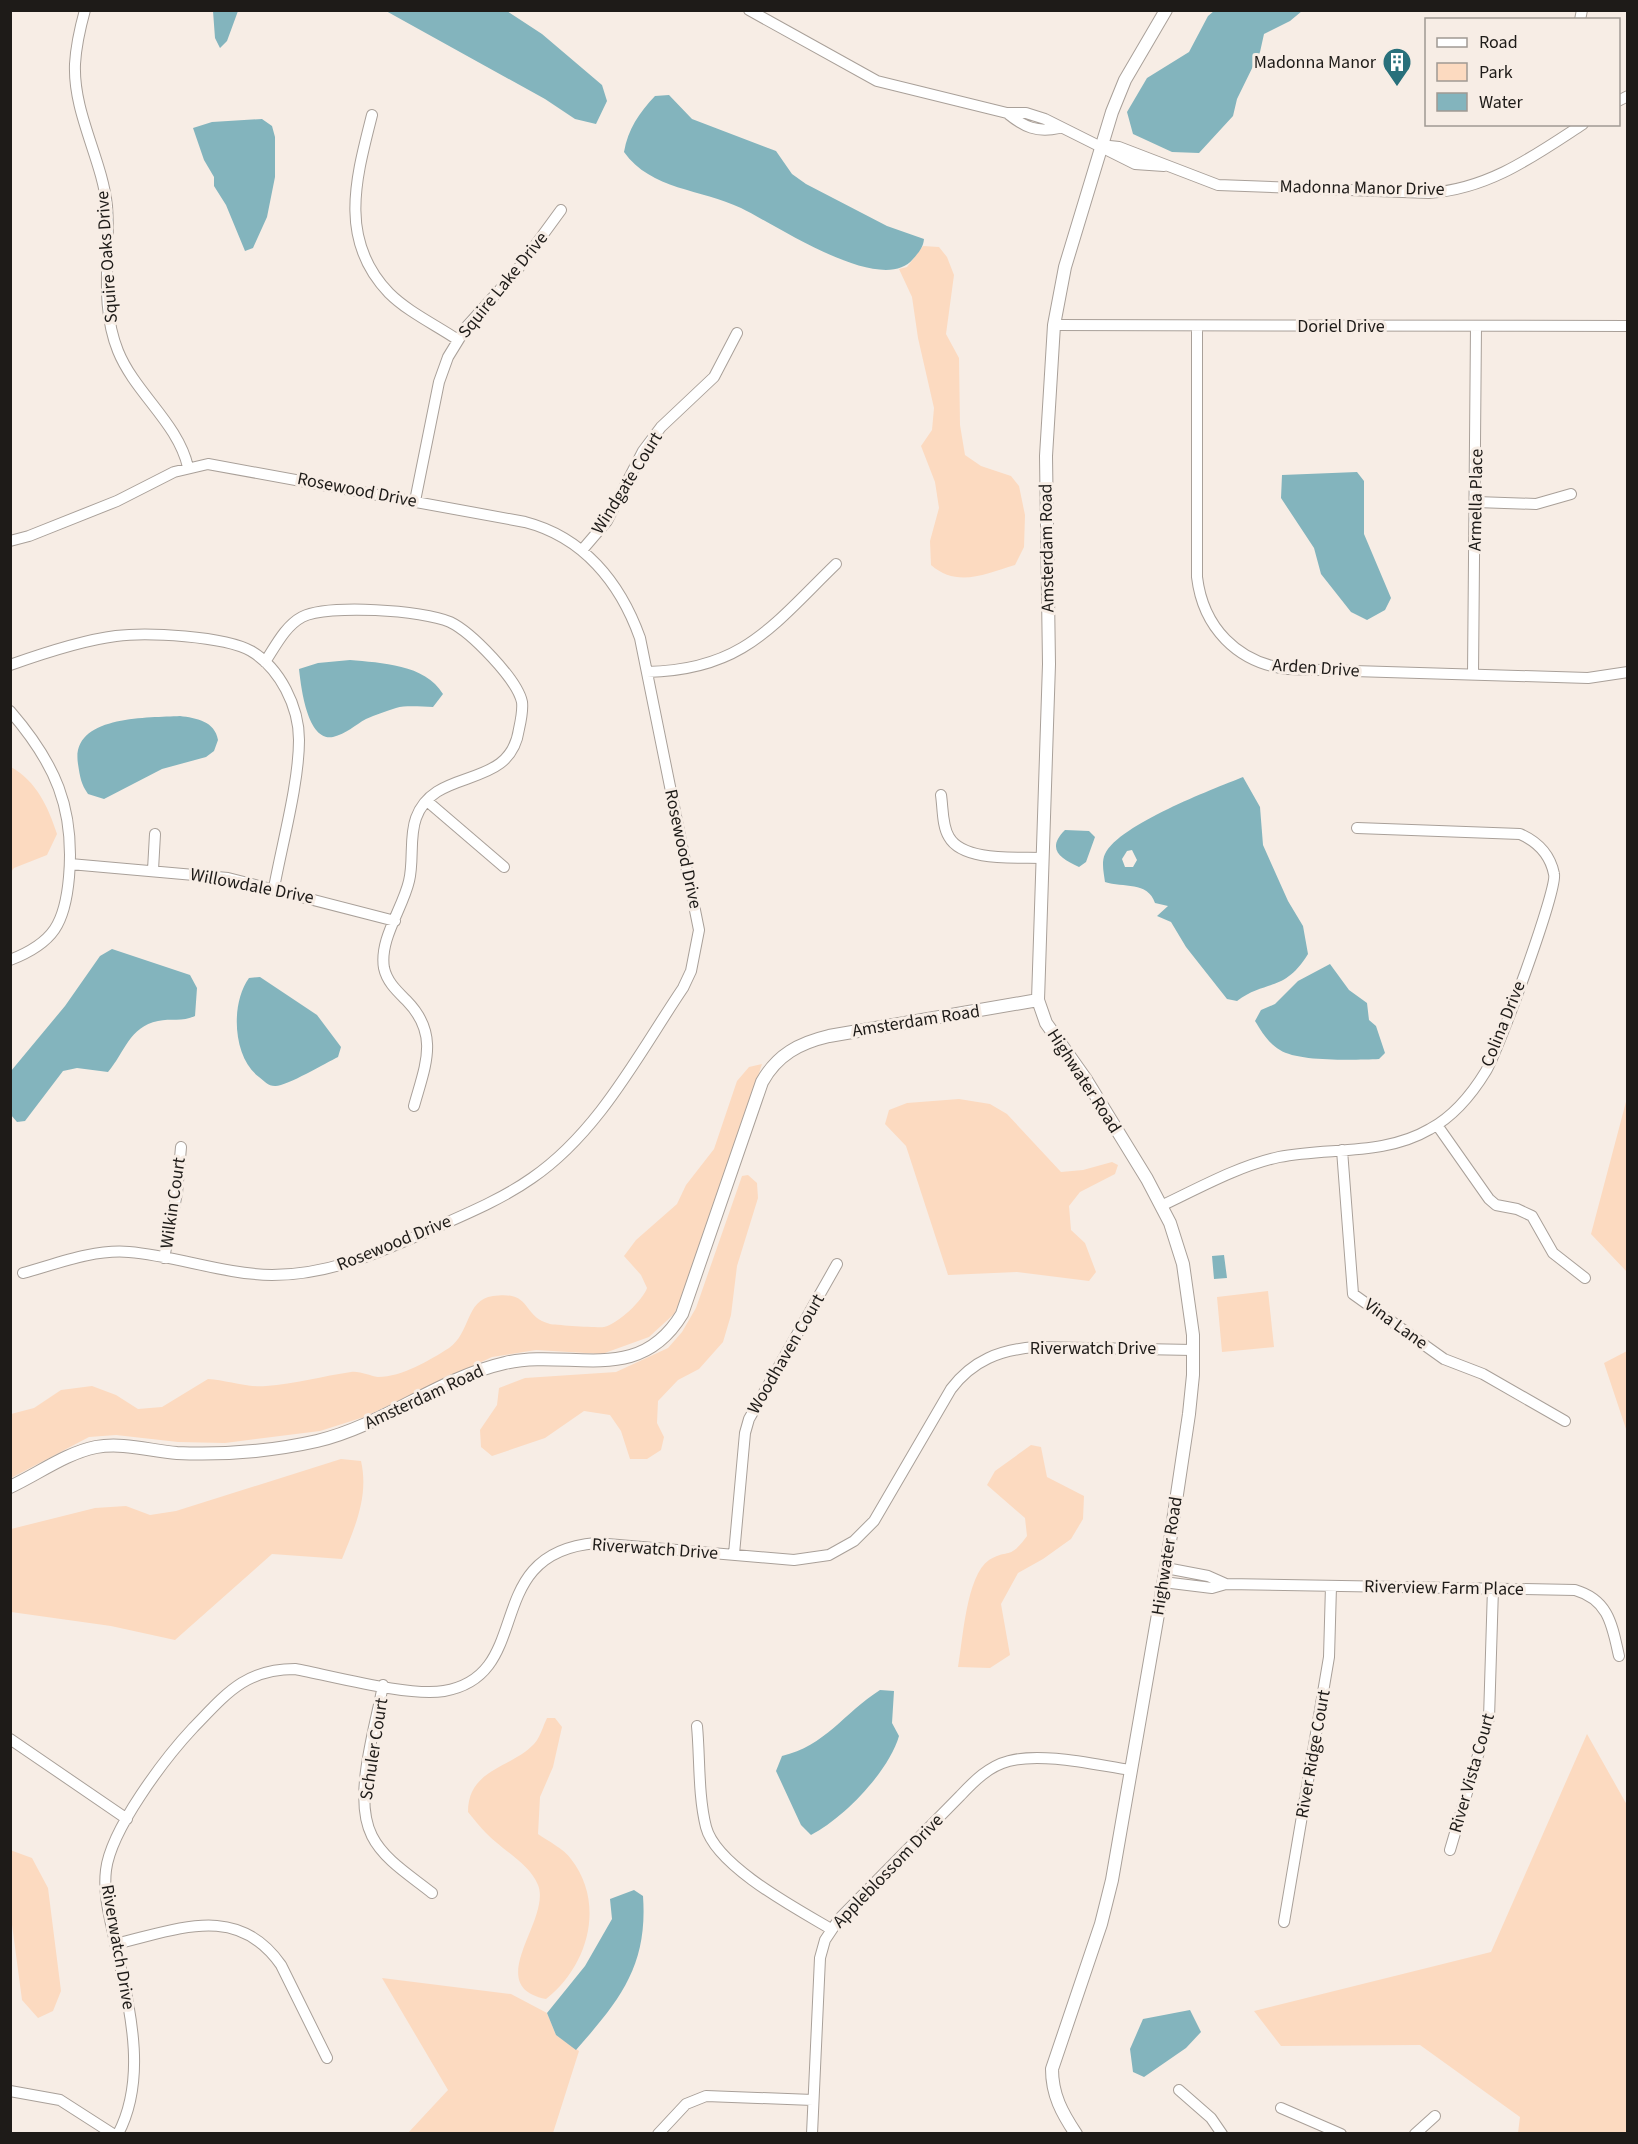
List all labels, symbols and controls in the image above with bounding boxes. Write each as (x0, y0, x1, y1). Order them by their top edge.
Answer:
legend (1425, 18, 1620, 126)
text: Road (1479, 30, 1518, 55)
building icon: Madonna Manor (1381, 46, 1413, 88)
place label: Madonna Manor (1254, 50, 1377, 75)
text: Park (1479, 60, 1513, 85)
text: Water (1479, 90, 1523, 115)
street label: Madonna Manor Drive (1279, 174, 1445, 202)
street label: Squire Oaks Drive (90, 190, 124, 324)
street label: Squire Lake Drive (452, 226, 554, 344)
street label: Doriel Drive (1297, 314, 1385, 339)
street label: Windgate Court (586, 427, 668, 539)
street label: Armella Place (1463, 449, 1489, 551)
street label: Rosewood Drive (295, 466, 419, 514)
street label: Amsterdam Road (1033, 483, 1061, 613)
street label: Arden Drive (1272, 652, 1360, 684)
street label: Rosewood Drive (658, 787, 708, 911)
street label: Willowdale Drive (188, 862, 316, 910)
street label: Colina Drive (1474, 977, 1532, 1071)
street label: Amsterdam Road (850, 999, 982, 1043)
street label: Highwater Road (1041, 1024, 1127, 1138)
street label: Wilkin Court (154, 1156, 192, 1250)
street label: Rosewood Drive (333, 1209, 455, 1277)
street label: Woodhaven Court (741, 1289, 831, 1419)
street label: Vina Lane (1359, 1292, 1433, 1356)
street label: Riverwatch Drive (1030, 1336, 1156, 1361)
street label: Amsterdam Road (360, 1358, 488, 1436)
street label: Highwater Road (1145, 1495, 1189, 1617)
street label: Riverwatch Drive (591, 1532, 719, 1566)
street label: Riverview Farm Place (1364, 1574, 1524, 1602)
street label: River Ridge Court (1289, 1688, 1337, 1820)
street label: Schuler Court (354, 1696, 394, 1802)
street label: River Vista Court (1443, 1710, 1501, 1836)
street label: Appleblossom Drive (827, 1808, 949, 1934)
street label: Riverwatch Drive (95, 1883, 141, 2012)

